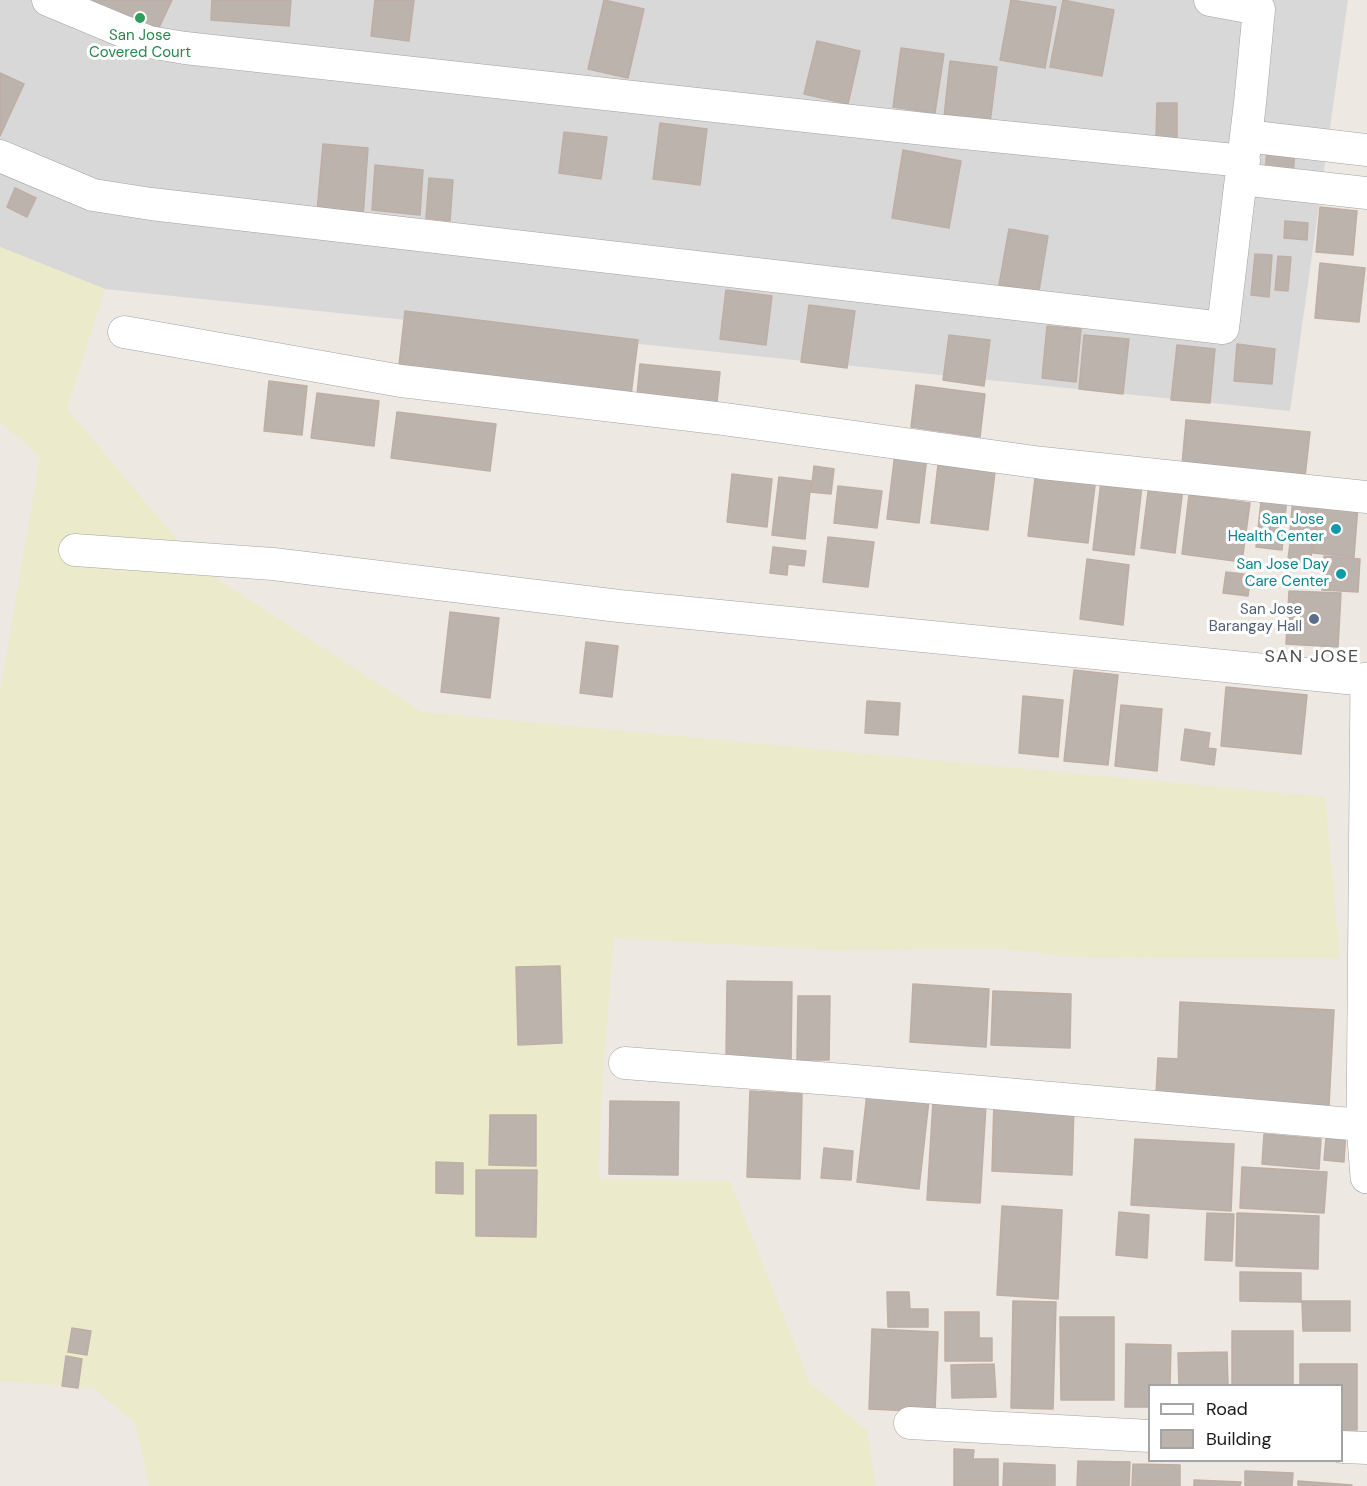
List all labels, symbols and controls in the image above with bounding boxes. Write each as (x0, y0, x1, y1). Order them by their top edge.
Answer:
marker: San Jose Covered Court (133, 11, 147, 25)
place label: San Jose Covered Court (89, 27, 191, 62)
place label: San Jose Health Center (1228, 511, 1324, 546)
marker: San Jose Health Center (1329, 522, 1343, 536)
place label: San Jose Day Care Center (1236, 556, 1329, 591)
marker: San Jose Day Care Center (1334, 567, 1348, 581)
place label: San Jose Barangay Hall (1209, 601, 1302, 636)
marker: San Jose Barangay Hall (1307, 612, 1321, 626)
district label: SAN JOSE (1264, 646, 1360, 668)
legend (1148, 1384, 1343, 1462)
text: Road (1206, 1397, 1248, 1421)
text: Building (1206, 1427, 1271, 1451)

